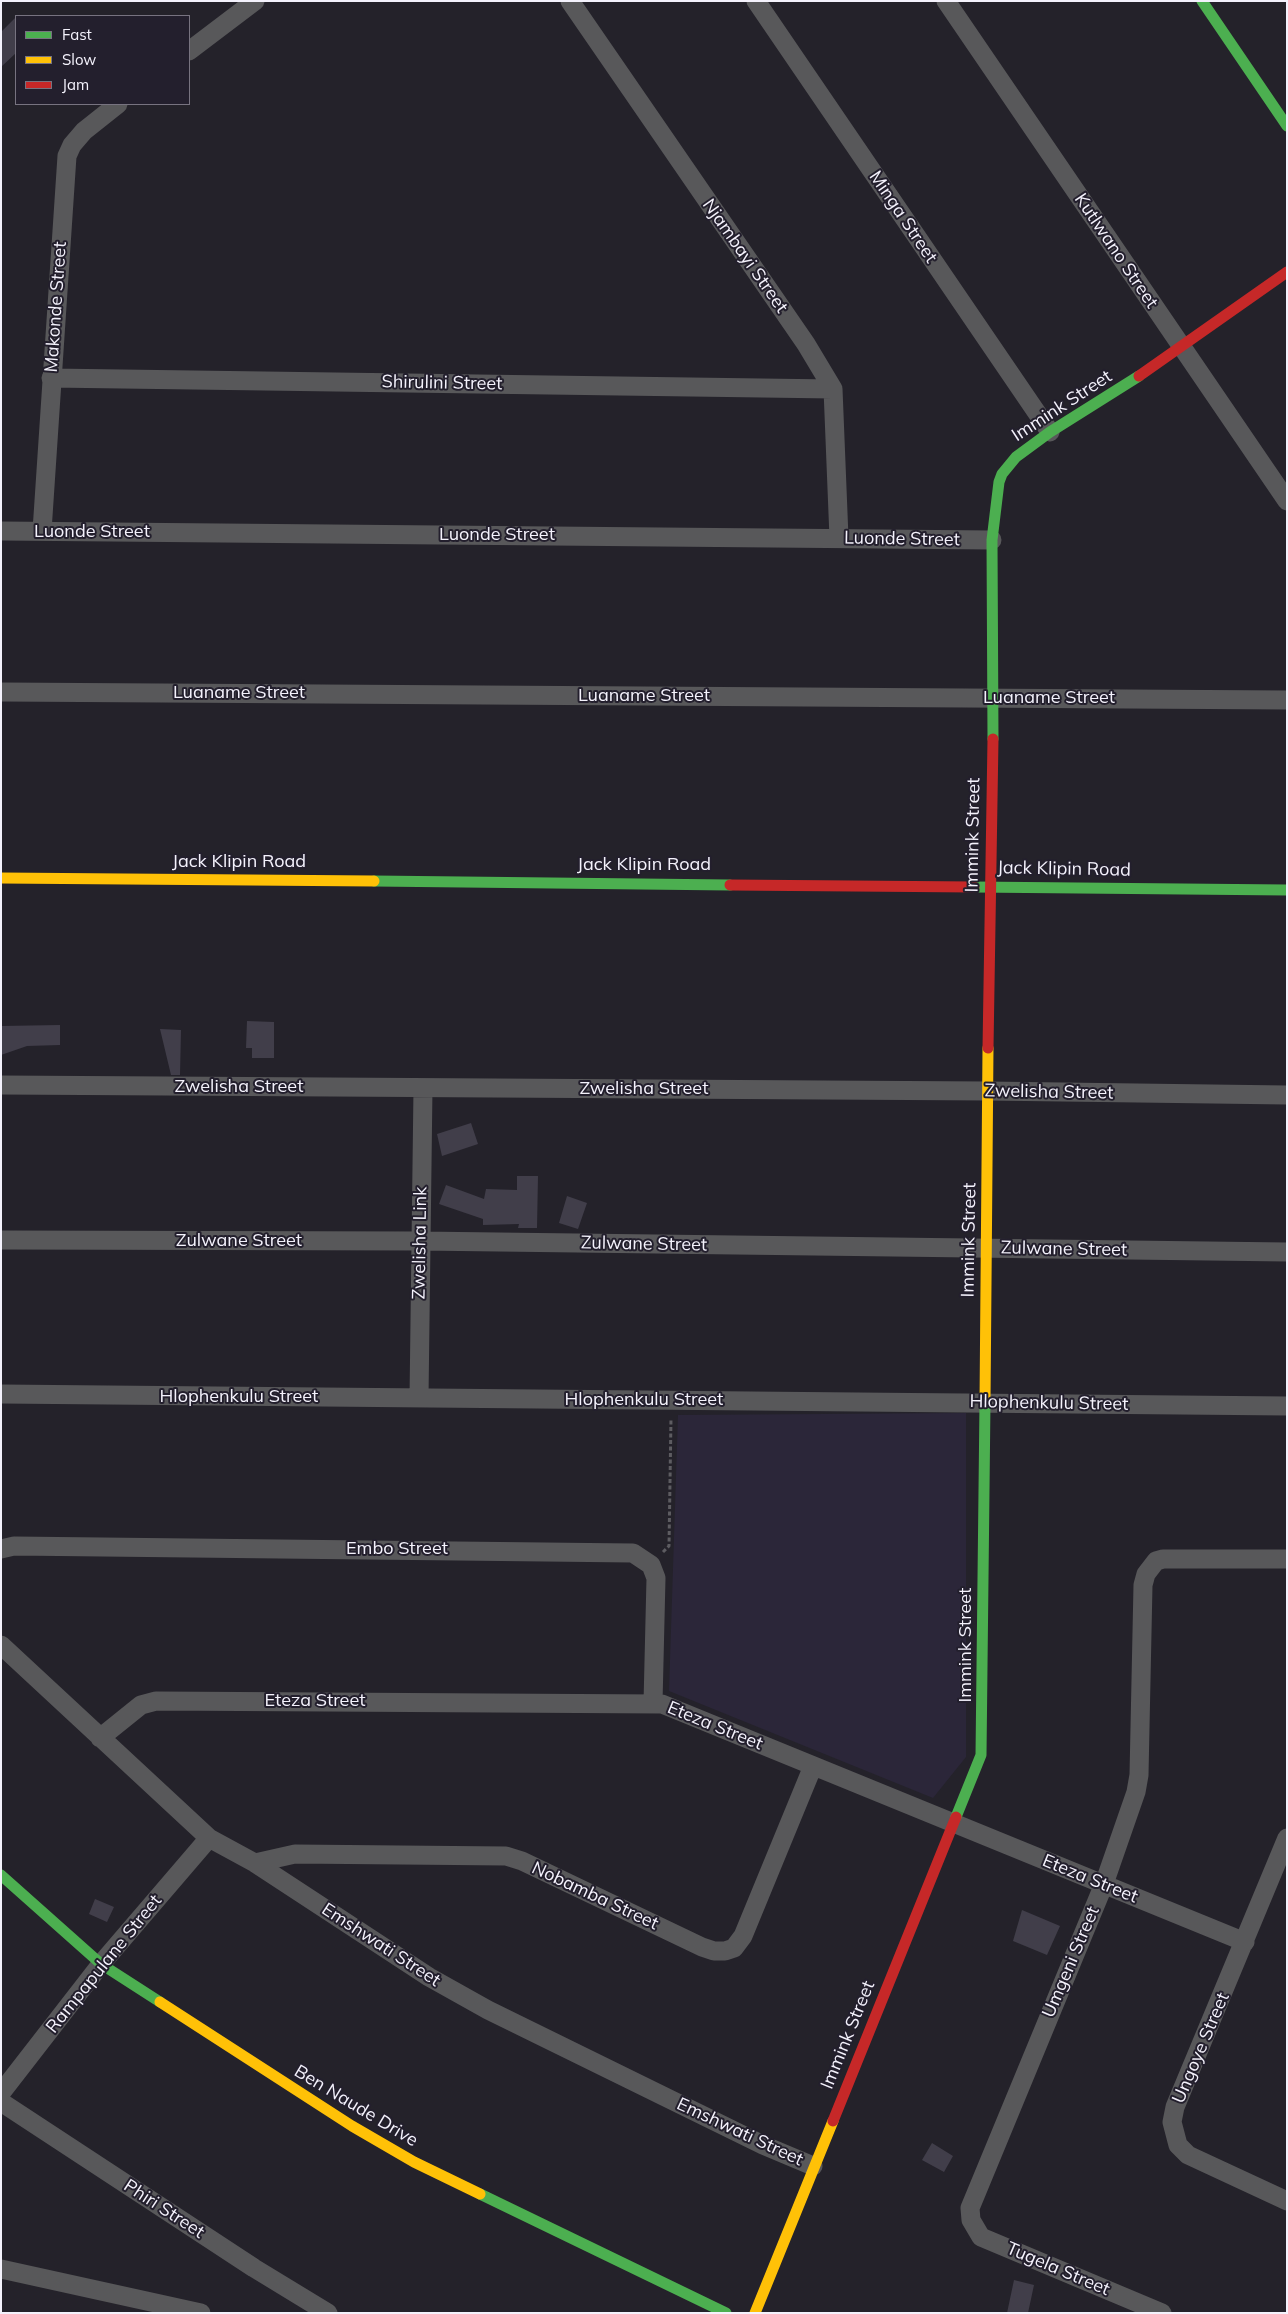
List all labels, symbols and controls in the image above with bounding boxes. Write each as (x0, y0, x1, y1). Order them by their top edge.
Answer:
legend (15, 15, 190, 105)
text: Fast (62, 25, 92, 44)
text: Slow (62, 50, 96, 69)
text: Jam (62, 75, 89, 94)
street label: Minga Street (864, 167, 942, 267)
street label: Kutlwano Street (1070, 190, 1162, 312)
street label: Njambayi Street (698, 195, 792, 317)
street label: Makonde Street (41, 241, 71, 373)
street label: Immink Street (1008, 366, 1116, 446)
street label: Shirulini Street (381, 371, 503, 395)
street label: Luonde Street (34, 521, 150, 543)
street label: Luonde Street (439, 524, 555, 546)
street label: Luonde Street (844, 527, 960, 551)
street label: Luaname Street (173, 682, 305, 704)
street label: Luaname Street (578, 685, 710, 707)
street label: Luaname Street (983, 687, 1115, 709)
street label: Immink Street (961, 777, 985, 893)
street label: Jack Klipin Road (172, 851, 306, 873)
street label: Jack Klipin Road (577, 854, 711, 876)
street label: Jack Klipin Road (997, 857, 1131, 881)
street label: Zwelisha Street (175, 1076, 303, 1098)
street label: Zwelisha Street (580, 1078, 708, 1100)
street label: Zwelisha Street (984, 1080, 1114, 1104)
street label: Immink Street (957, 1182, 981, 1298)
street label: Zwelisha Link (408, 1186, 432, 1300)
street label: Zulwane Street (176, 1230, 302, 1252)
street label: Zulwane Street (581, 1232, 707, 1256)
street label: Zulwane Street (1001, 1237, 1127, 1261)
street label: Hlophenkulu Street (160, 1386, 318, 1408)
street label: Hlophenkulu Street (565, 1389, 723, 1411)
street label: Hlophenkulu Street (969, 1391, 1129, 1415)
street label: Embo Street (346, 1538, 448, 1560)
street label: Immink Street (955, 1588, 977, 1702)
street label: Eteza Street (265, 1690, 365, 1712)
street label: Eteza Street (664, 1697, 766, 1755)
street label: Eteza Street (1039, 1850, 1141, 1908)
street label: Nobamba Street (528, 1857, 662, 1935)
street label: Rampapulane Street (42, 1890, 166, 2038)
street label: Emshwati Street (318, 1899, 444, 1991)
street label: Umgeni Street (1038, 1903, 1104, 2021)
street label: Immink Street (816, 1978, 880, 2092)
street label: Ungoye Street (1168, 1989, 1234, 2107)
street label: Ben Naude Drive (290, 2061, 422, 2151)
street label: Emshwati Street (673, 2093, 807, 2171)
street label: Phiri Street (120, 2175, 208, 2243)
street label: Tugela Street (1003, 2238, 1113, 2300)

